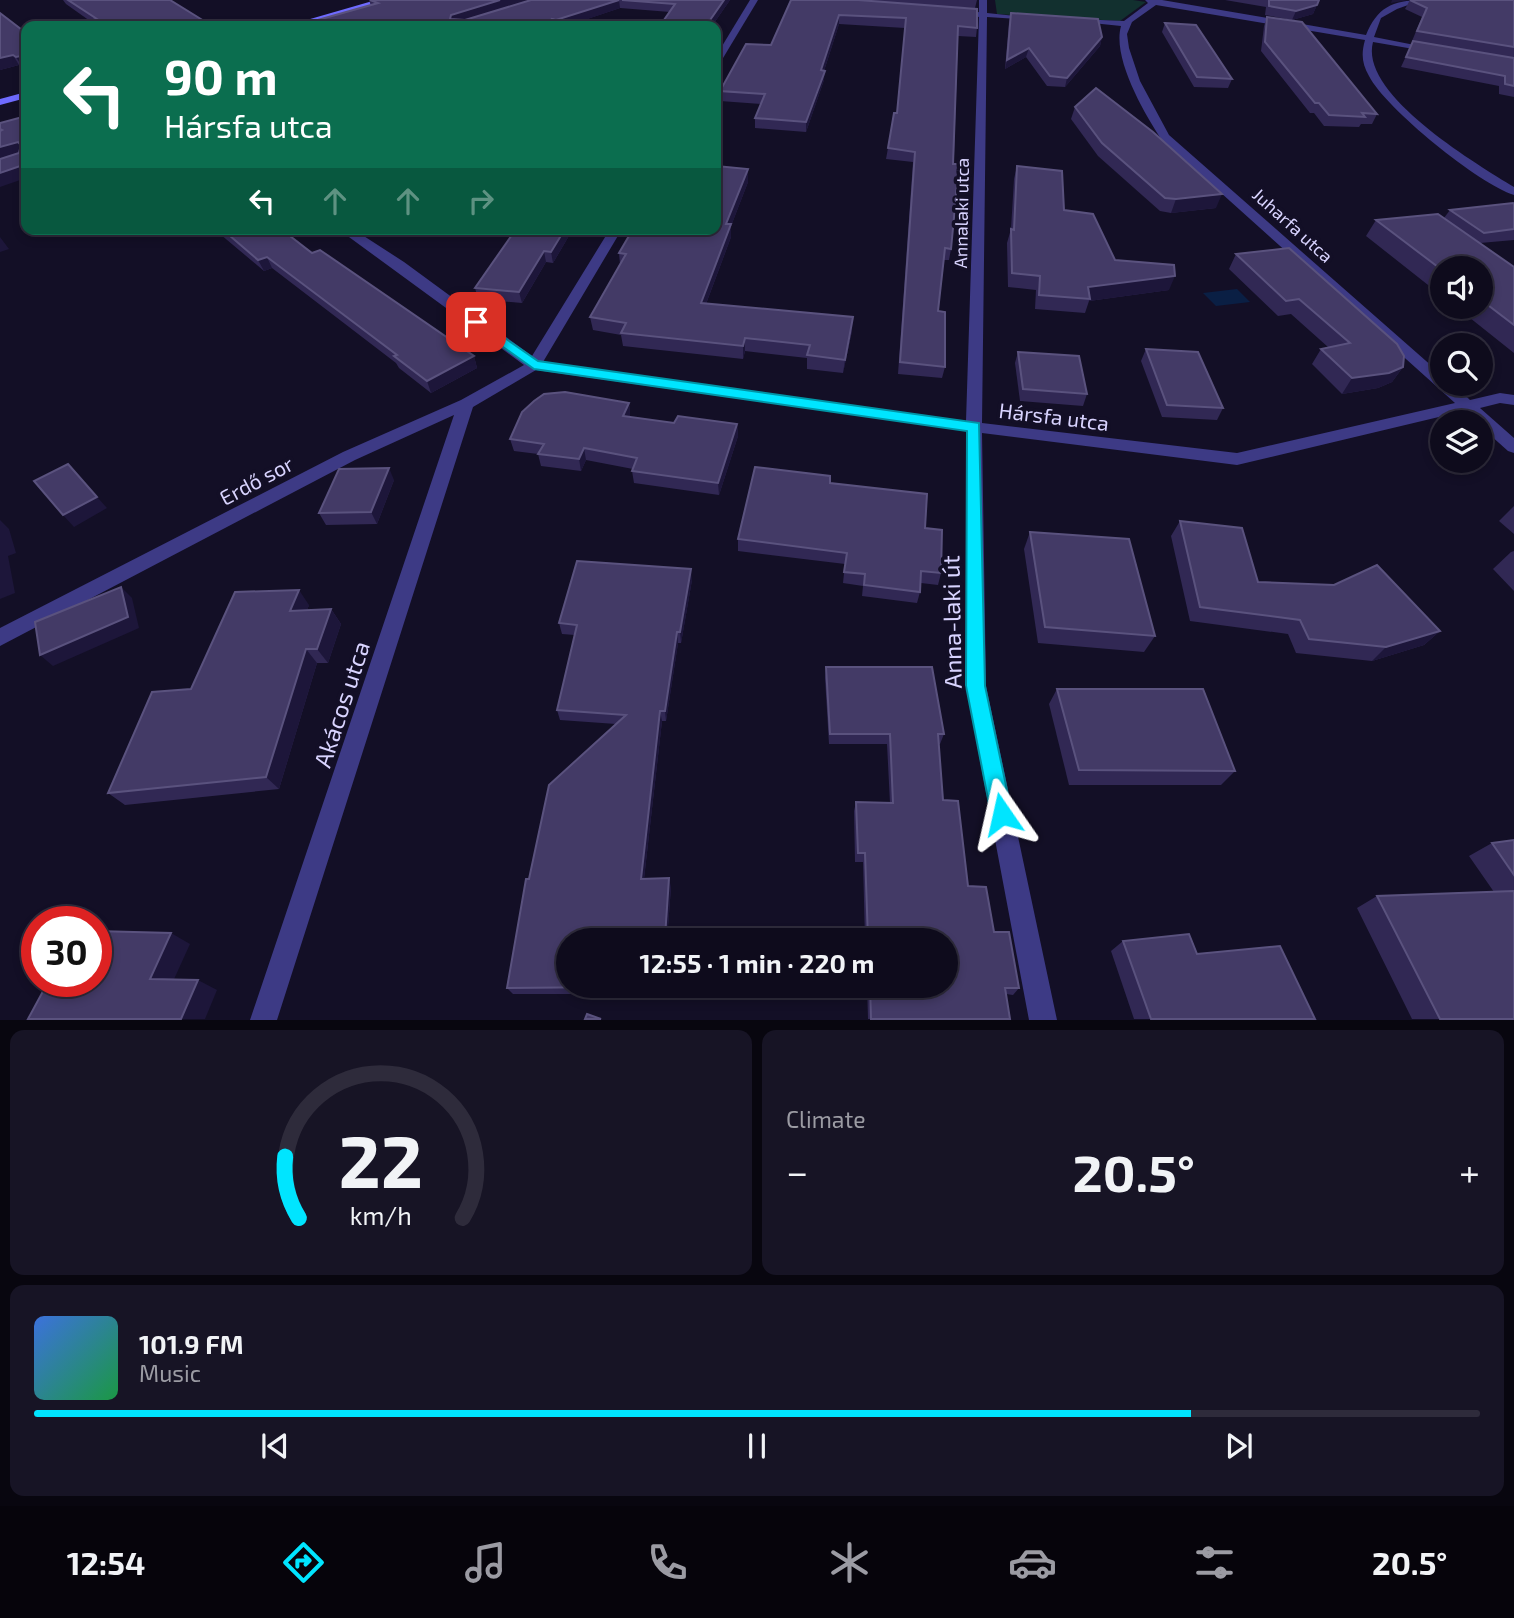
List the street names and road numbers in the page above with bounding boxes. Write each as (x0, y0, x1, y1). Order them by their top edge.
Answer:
street label: Annalaki utca (949, 157, 973, 269)
street label: Juharfa utca (1248, 183, 1338, 267)
street label: Hársfa utca (998, 397, 1110, 435)
street label: Erdő sor (215, 450, 298, 510)
street label: Anna-laki út (935, 555, 967, 689)
street label: Akácos utca (307, 637, 375, 771)

